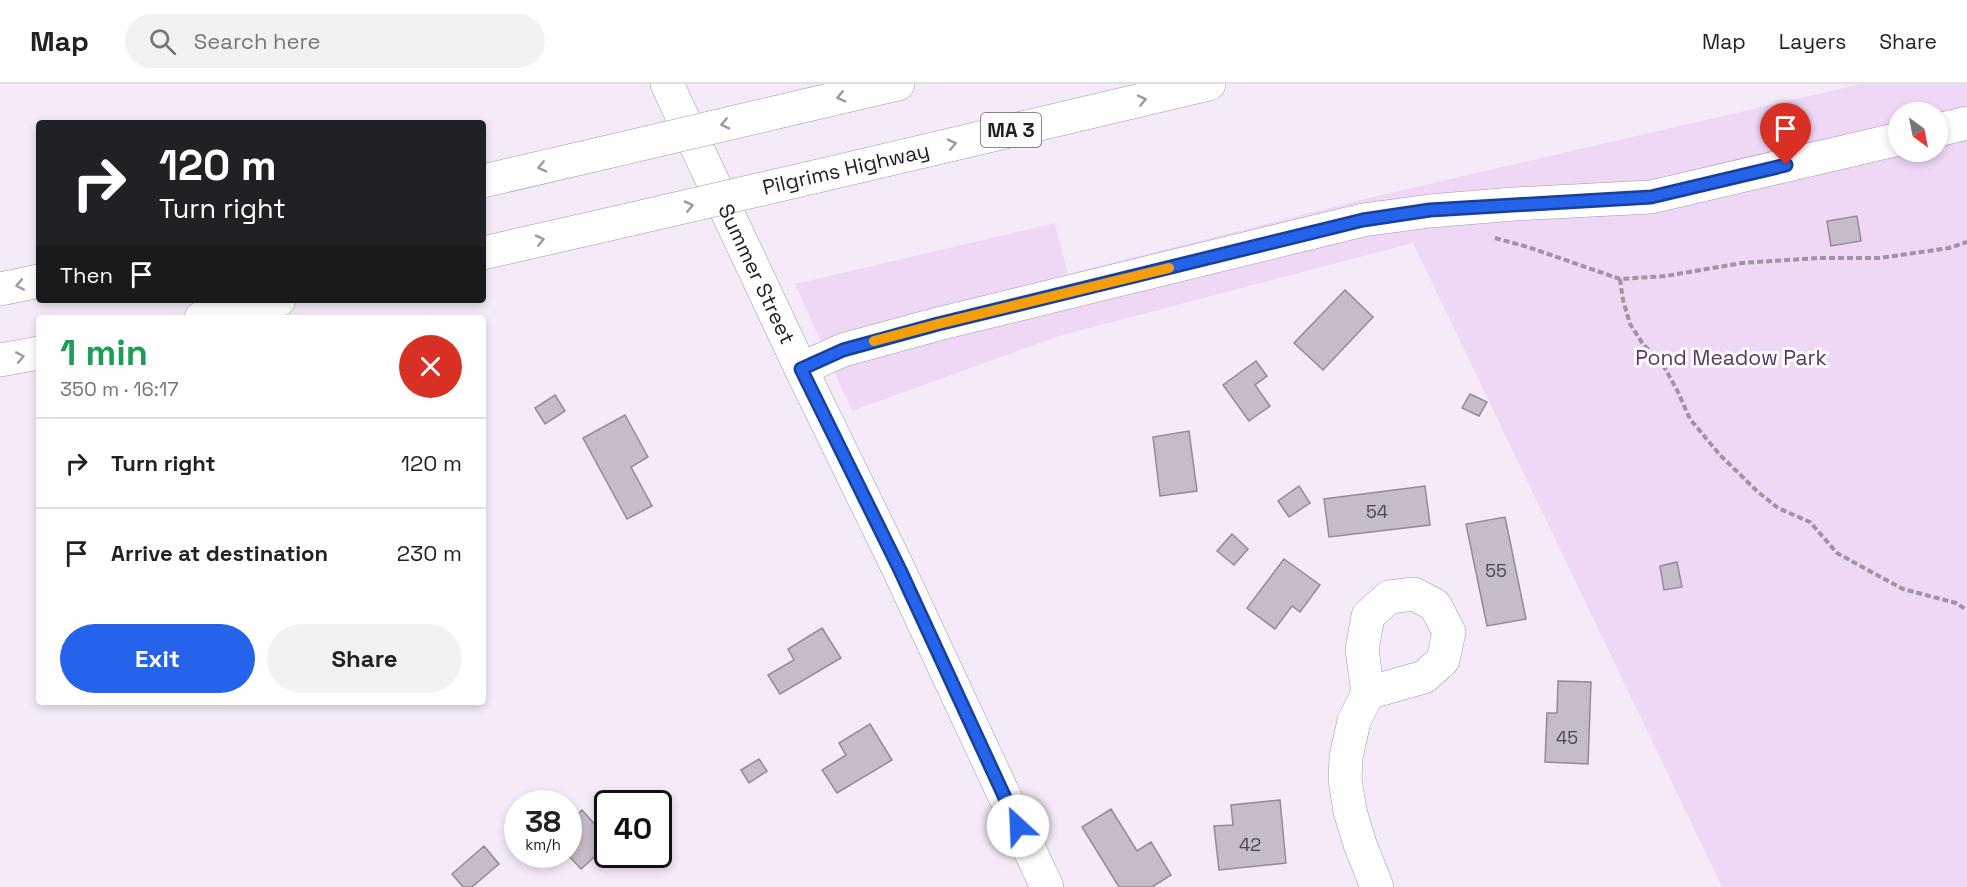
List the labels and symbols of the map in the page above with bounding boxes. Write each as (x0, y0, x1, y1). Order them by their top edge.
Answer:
one-way arrow (836, 90, 846, 103)
one-way arrow (1137, 94, 1147, 107)
north arrow (1888, 102, 1948, 162)
pin (1760, 103, 1811, 165)
road number: MA 3 (981, 113, 1041, 147)
one-way arrow (720, 117, 730, 130)
street label: Pilgrims Highway (760, 136, 932, 201)
one-way arrow (947, 139, 957, 152)
one-way arrow (537, 160, 547, 173)
street label: Summer Street (712, 199, 801, 348)
one-way arrow (684, 200, 694, 213)
one-way arrow (535, 235, 545, 248)
one-way arrow (15, 278, 25, 291)
park label: Pond Meadow Park (1635, 344, 1827, 371)
one-way arrow (14, 351, 24, 364)
house number: 54 (1366, 500, 1388, 523)
house number: 55 (1485, 559, 1507, 582)
house number: 45 (1556, 726, 1578, 749)
speed limit sign: 40 (594, 790, 672, 868)
position arrow (986, 794, 1050, 858)
house number: 42 (1239, 833, 1261, 856)

